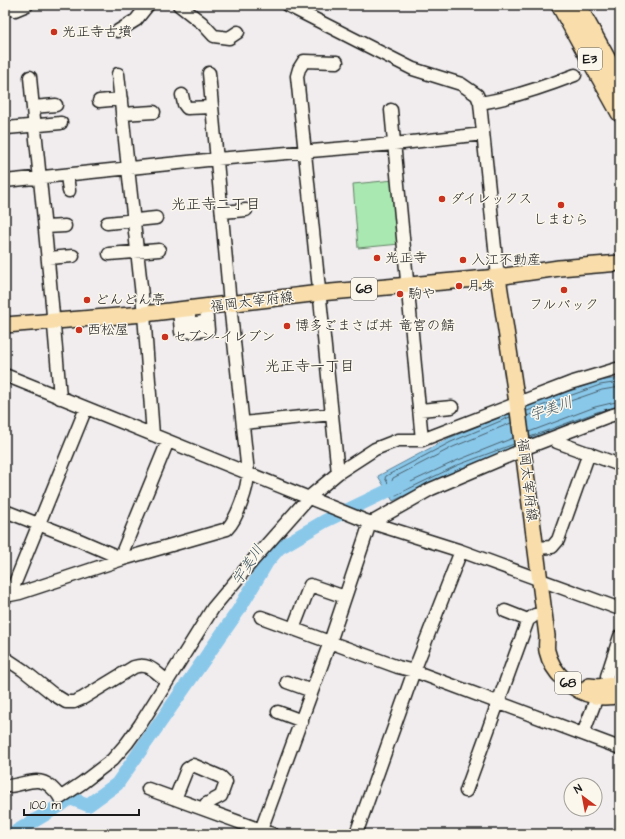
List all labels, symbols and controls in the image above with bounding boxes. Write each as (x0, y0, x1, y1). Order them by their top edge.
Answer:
place label: 光正寺古墳 (62, 22, 132, 42)
marker: 光正寺古墳 (49, 27, 59, 37)
road number: E3 (578, 48, 602, 70)
place label: ダイレックス (450, 189, 532, 209)
district label: 光正寺二丁目 (171, 194, 261, 215)
marker: ダイレックス (437, 194, 447, 204)
marker: しまむら (556, 200, 566, 210)
place label: しまむら (533, 210, 589, 230)
place label: 光正寺 (385, 248, 427, 268)
place label: 入江不動産 (471, 250, 541, 270)
marker: 光正寺 (372, 253, 382, 263)
marker: 入江不動産 (458, 255, 468, 265)
place label: 月歩 (467, 276, 495, 296)
road number: 68 (351, 278, 377, 300)
marker: 月歩 (454, 281, 464, 291)
place label: 駒や (408, 284, 436, 304)
marker: フルバック (559, 285, 569, 295)
street label: 福岡太宰府線 (209, 287, 295, 317)
marker: 駒や (395, 289, 405, 299)
place label: どんどん亭 (95, 290, 166, 310)
marker: どんどん亭 (82, 295, 92, 305)
place label: フルバック (529, 295, 599, 315)
place label: 博多ごまさば丼 竜宮の鯖 (295, 316, 455, 336)
place label: 西松屋 (87, 320, 129, 340)
marker: 博多ごまさば丼 竜宮の鯖 (282, 321, 292, 331)
marker: 西松屋 (74, 325, 84, 335)
place label: セブン-イレブン (173, 327, 275, 347)
marker: セブン-イレブン (160, 332, 170, 342)
district label: 光正寺一丁目 (265, 356, 355, 377)
water label: 宇美川 (526, 392, 576, 426)
street label: 福岡太宰府線 (512, 437, 542, 523)
water label: 宇美川 (227, 540, 269, 590)
road number: 68 (555, 672, 581, 694)
north arrow (563, 777, 603, 817)
text: N (571, 781, 585, 797)
scale bar (24, 791, 139, 817)
text: 100 m (30, 797, 61, 814)

